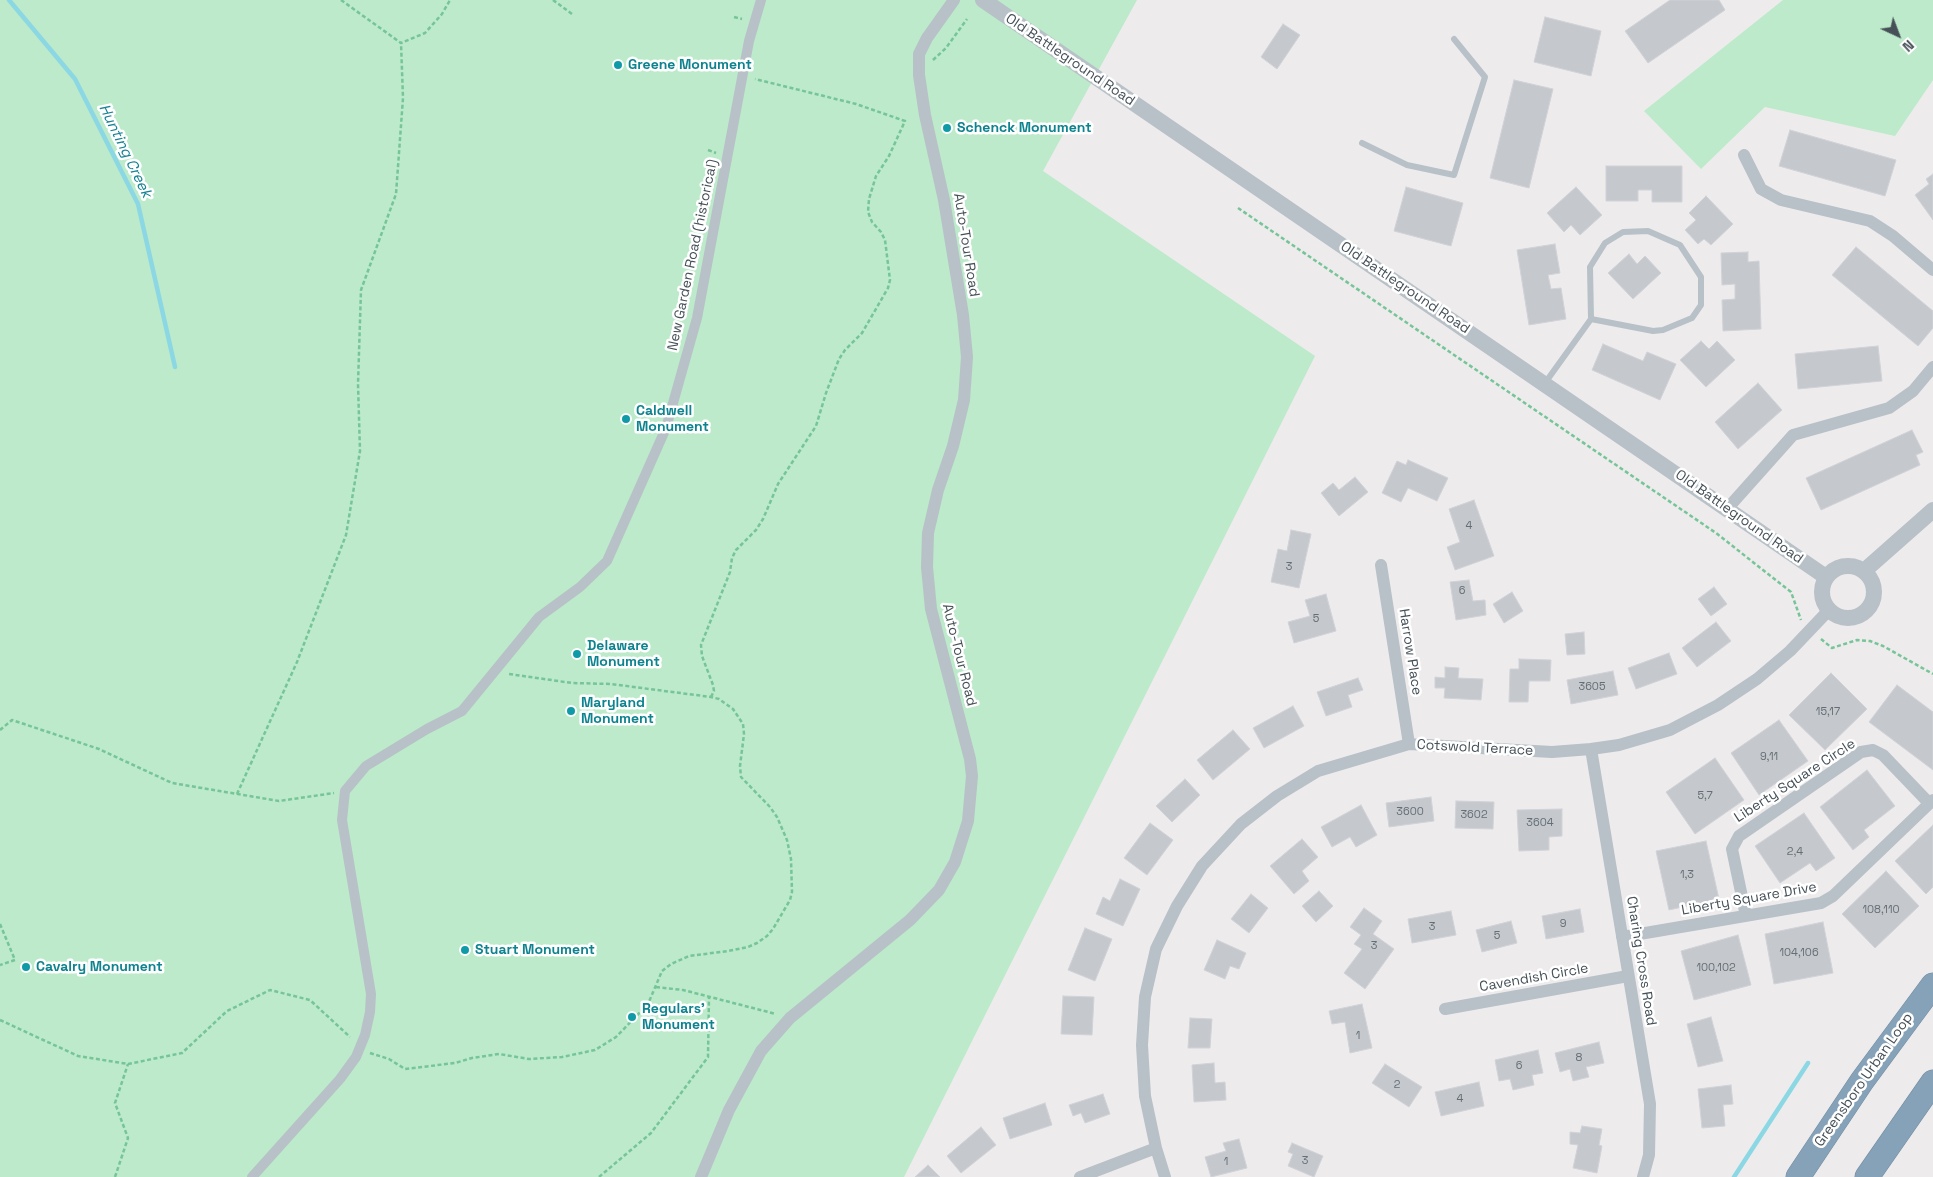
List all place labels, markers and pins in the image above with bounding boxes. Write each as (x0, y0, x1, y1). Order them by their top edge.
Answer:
place label: Greene Monument (628, 57, 752, 73)
marker: Greene Monument (612, 59, 624, 71)
place label: Schenck Monument (957, 120, 1092, 136)
marker: Schenck Monument (941, 122, 953, 134)
place label: Caldwell Monument (636, 403, 709, 436)
marker: Caldwell Monument (620, 413, 632, 425)
place label: Delaware Monument (587, 638, 660, 670)
marker: Delaware Monument (571, 648, 583, 660)
place label: Maryland Monument (581, 695, 654, 728)
marker: Maryland Monument (565, 705, 577, 717)
place label: Stuart Monument (475, 942, 595, 958)
marker: Stuart Monument (459, 944, 471, 956)
place label: Cavalry Monument (36, 959, 163, 975)
marker: Cavalry Monument (20, 961, 32, 973)
place label: Regulars' Monument (642, 1001, 715, 1034)
marker: Regulars' Monument (626, 1011, 638, 1023)

